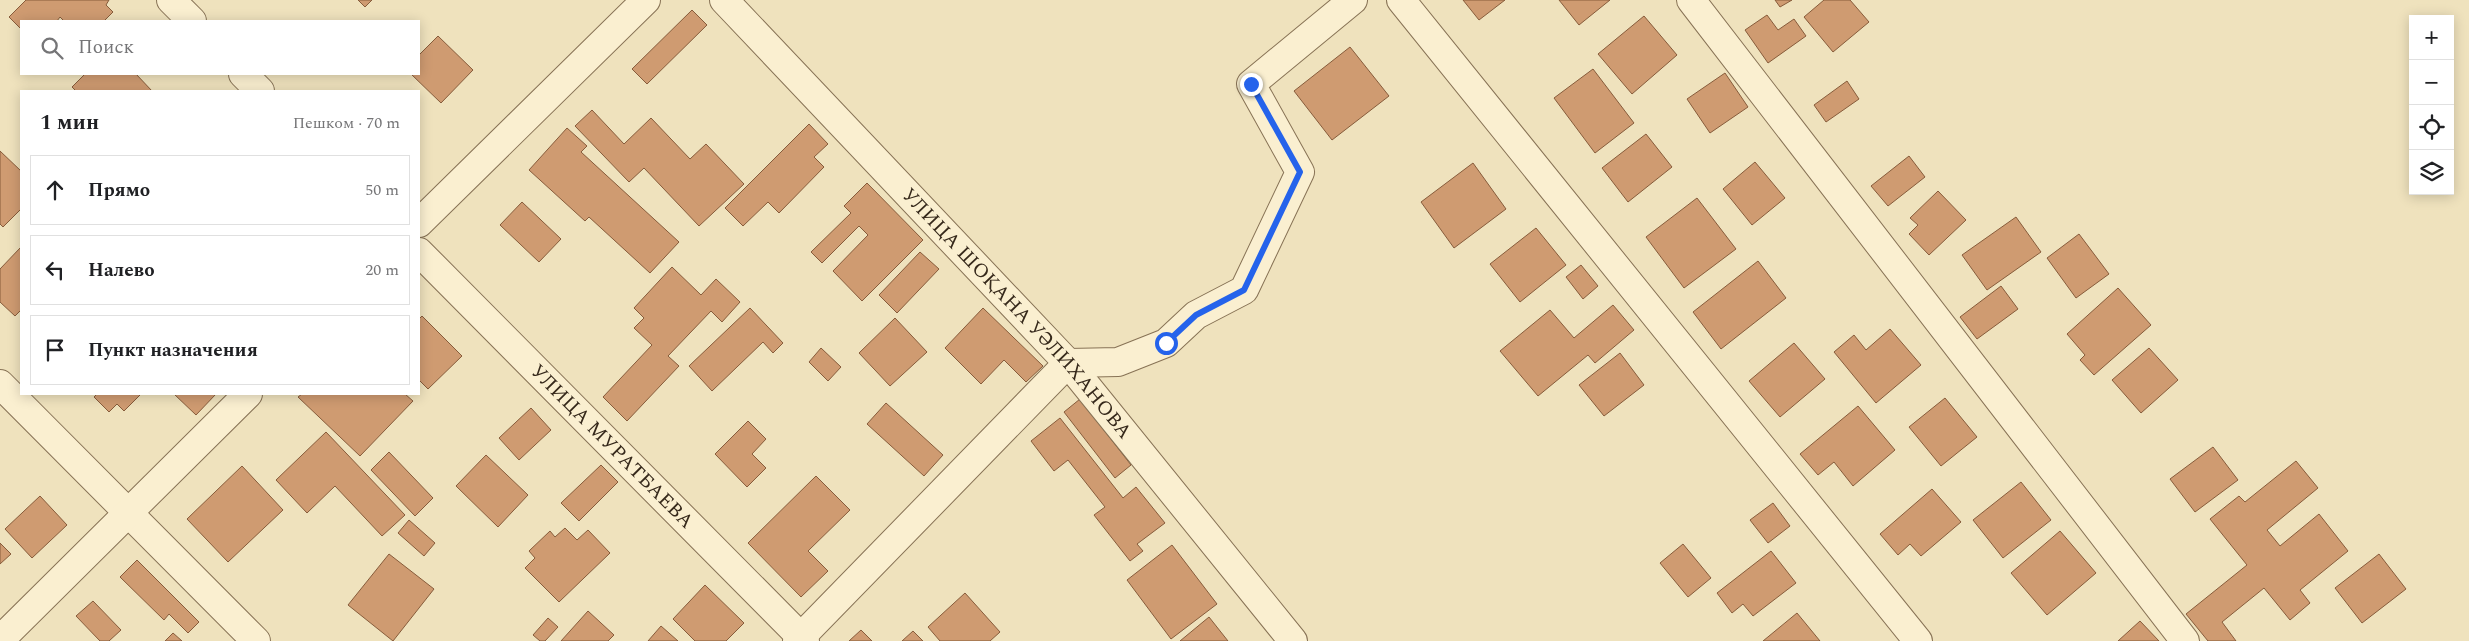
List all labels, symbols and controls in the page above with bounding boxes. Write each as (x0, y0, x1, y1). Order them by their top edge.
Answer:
map controls (2409, 15, 2454, 195)
button: + (2409, 15, 2454, 60)
search box (20, 20, 420, 75)
text: Поиск (78, 33, 134, 62)
icon: search (38, 34, 66, 62)
button: − (2409, 60, 2454, 105)
route end (1240, 73, 1263, 96)
button: locate (2409, 105, 2454, 150)
text: 1 мин (40, 107, 99, 139)
text: Пешком · 70 m (293, 111, 400, 135)
button: layers (2409, 150, 2454, 195)
icon: ahead (41, 176, 69, 204)
text: Прямо (88, 176, 150, 205)
text: 50 m (365, 178, 399, 202)
street label: УЛИЦА ШОҚАНА УӘЛИХАНОВА (894, 181, 1139, 446)
icon: left (41, 256, 69, 284)
text: Налево (88, 256, 155, 285)
text: 20 m (365, 258, 399, 282)
route start (1155, 332, 1178, 355)
icon: arrive (41, 336, 69, 364)
text: Пункт назначения (88, 336, 258, 365)
street label: УЛИЦА МУРАТБАЕВА (523, 357, 701, 536)

